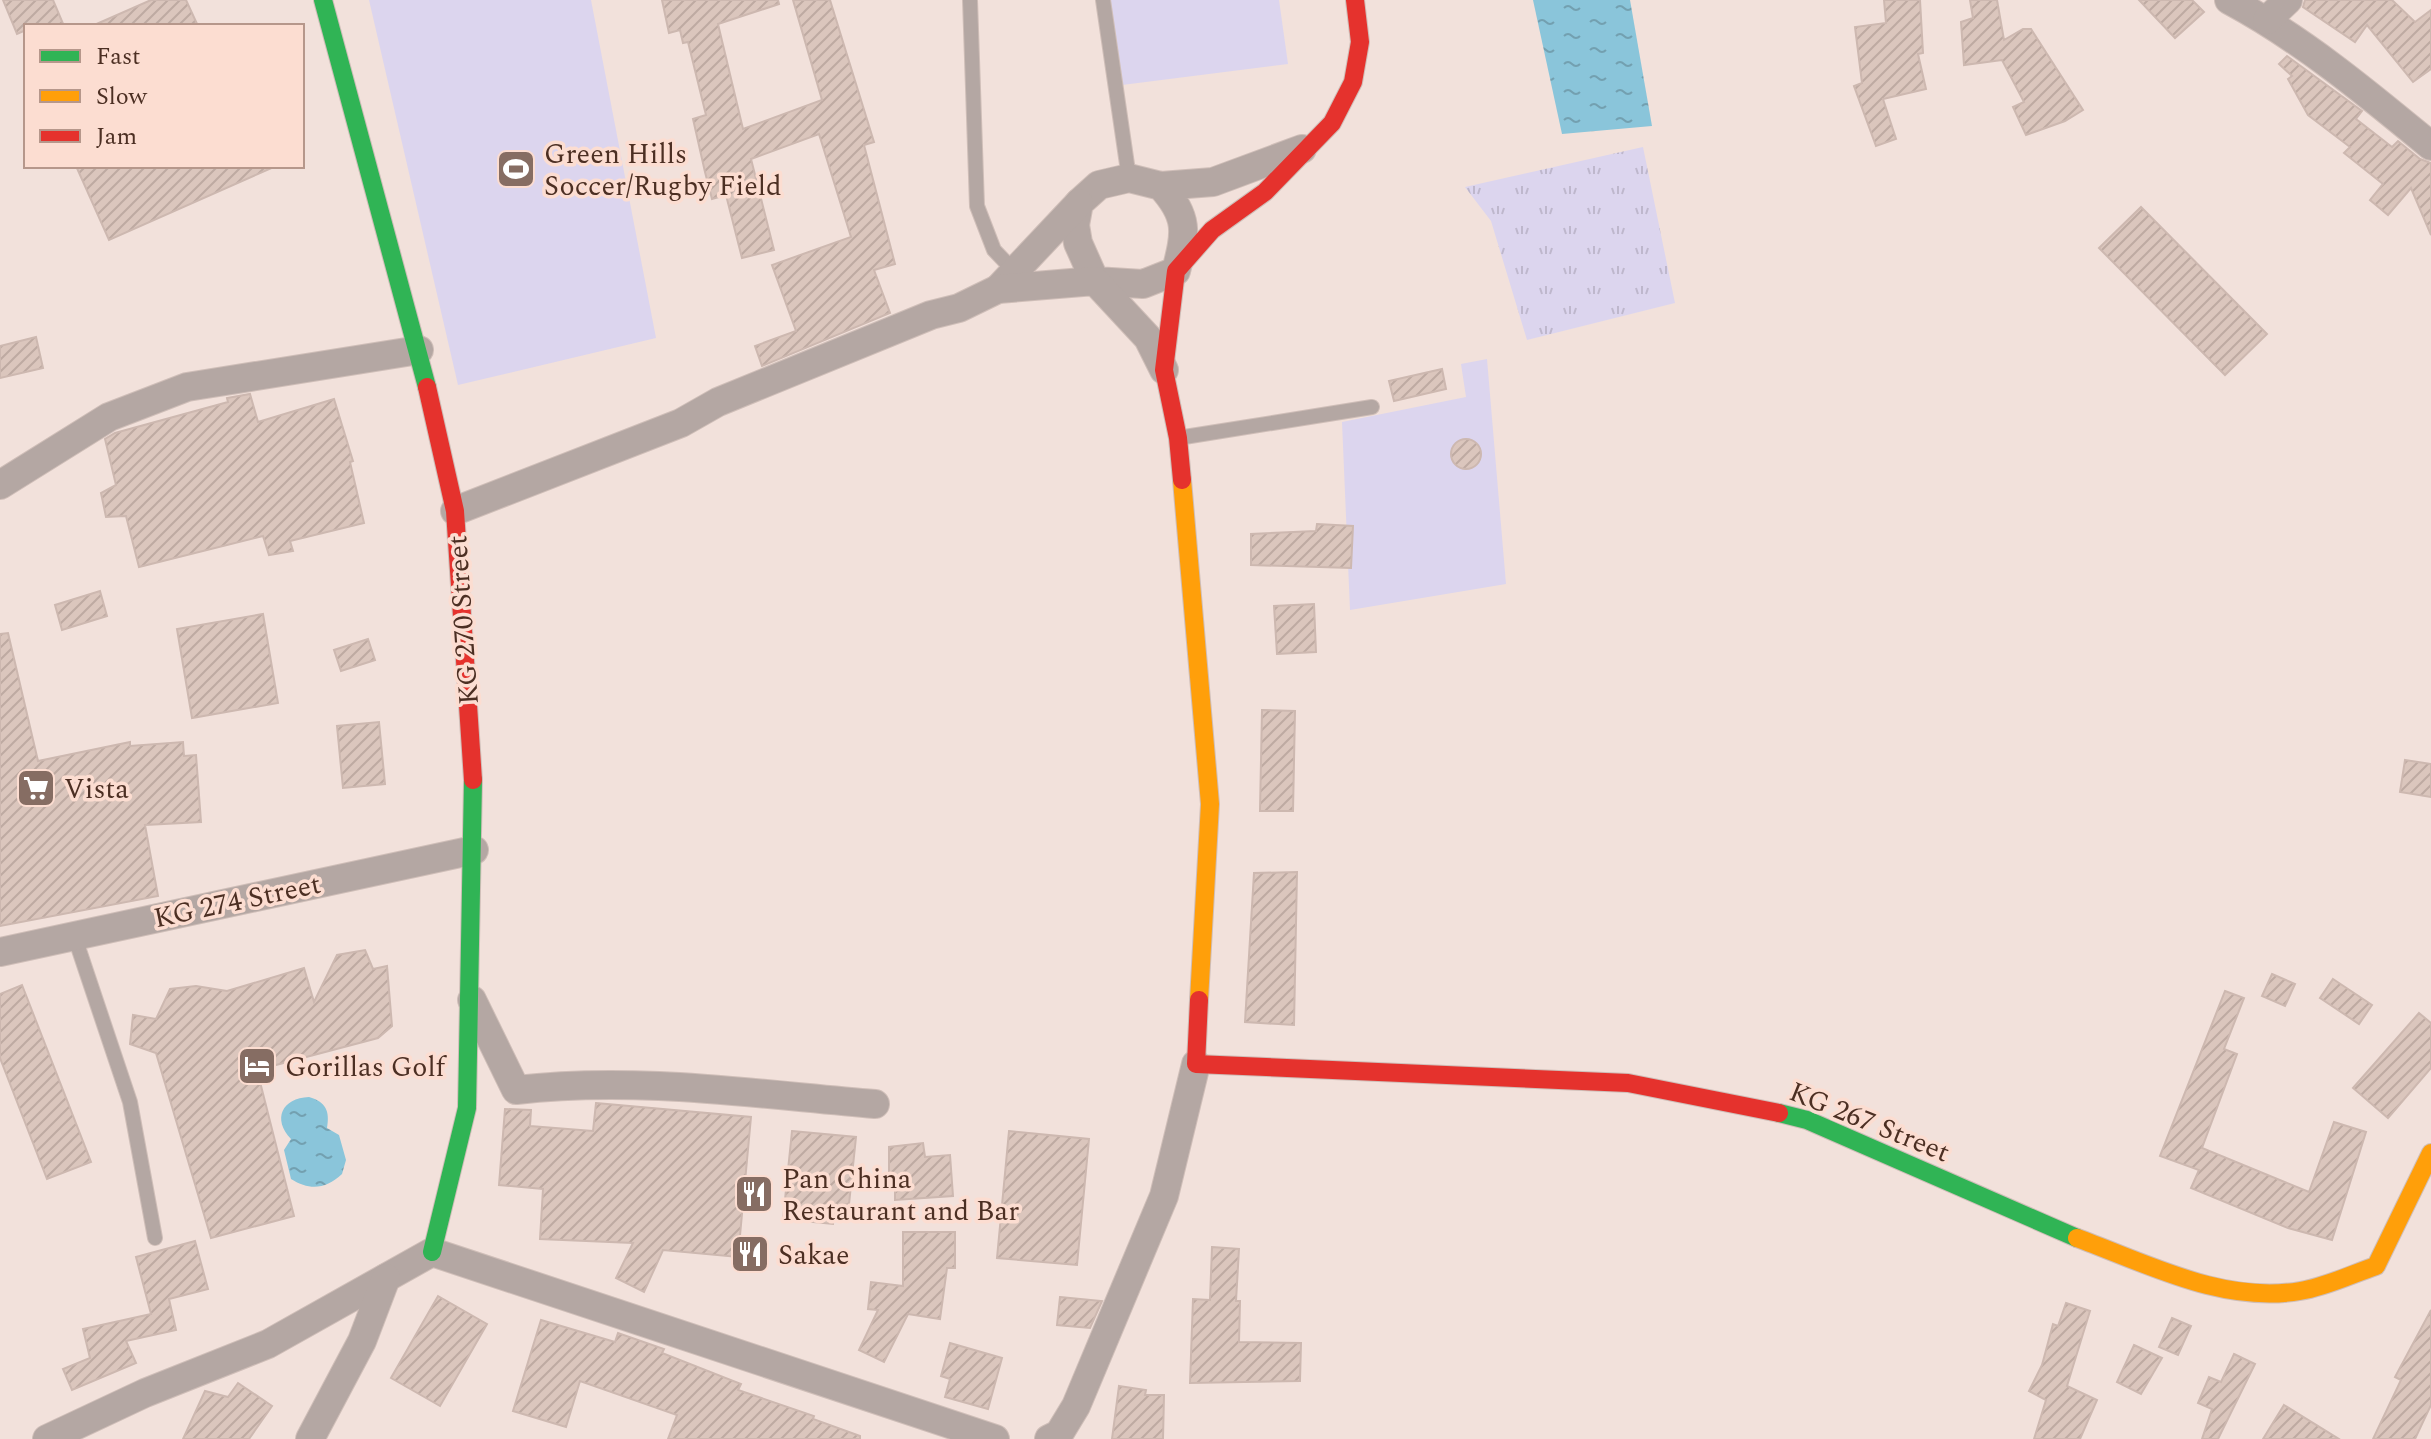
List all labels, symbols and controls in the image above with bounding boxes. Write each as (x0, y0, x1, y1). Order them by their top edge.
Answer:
legend (24, 24, 304, 168)
text: Fast (96, 39, 141, 75)
text: Slow (96, 79, 148, 115)
text: Jam (96, 119, 137, 155)
place label: Green Hills Soccer/Rugby Field (544, 133, 782, 208)
sports icon: Green Hills Soccer/Rugby Field (495, 148, 537, 190)
street label: KG 270 Street (436, 534, 491, 706)
supermarket icon: Vista (15, 767, 57, 809)
place label: Vista (64, 768, 129, 811)
street label: KG 274 Street (150, 863, 325, 940)
hotel icon: Gorillas Golf (236, 1045, 278, 1087)
place label: Gorillas Golf (285, 1046, 448, 1089)
street label: KG 267 Street (1783, 1071, 1956, 1174)
place label: Pan China Restaurant and Bar (782, 1158, 1019, 1233)
restaurant icon: Pan China Restaurant and Bar (733, 1173, 775, 1215)
restaurant icon: Sakae (729, 1233, 771, 1275)
place label: Sakae (778, 1234, 849, 1277)

